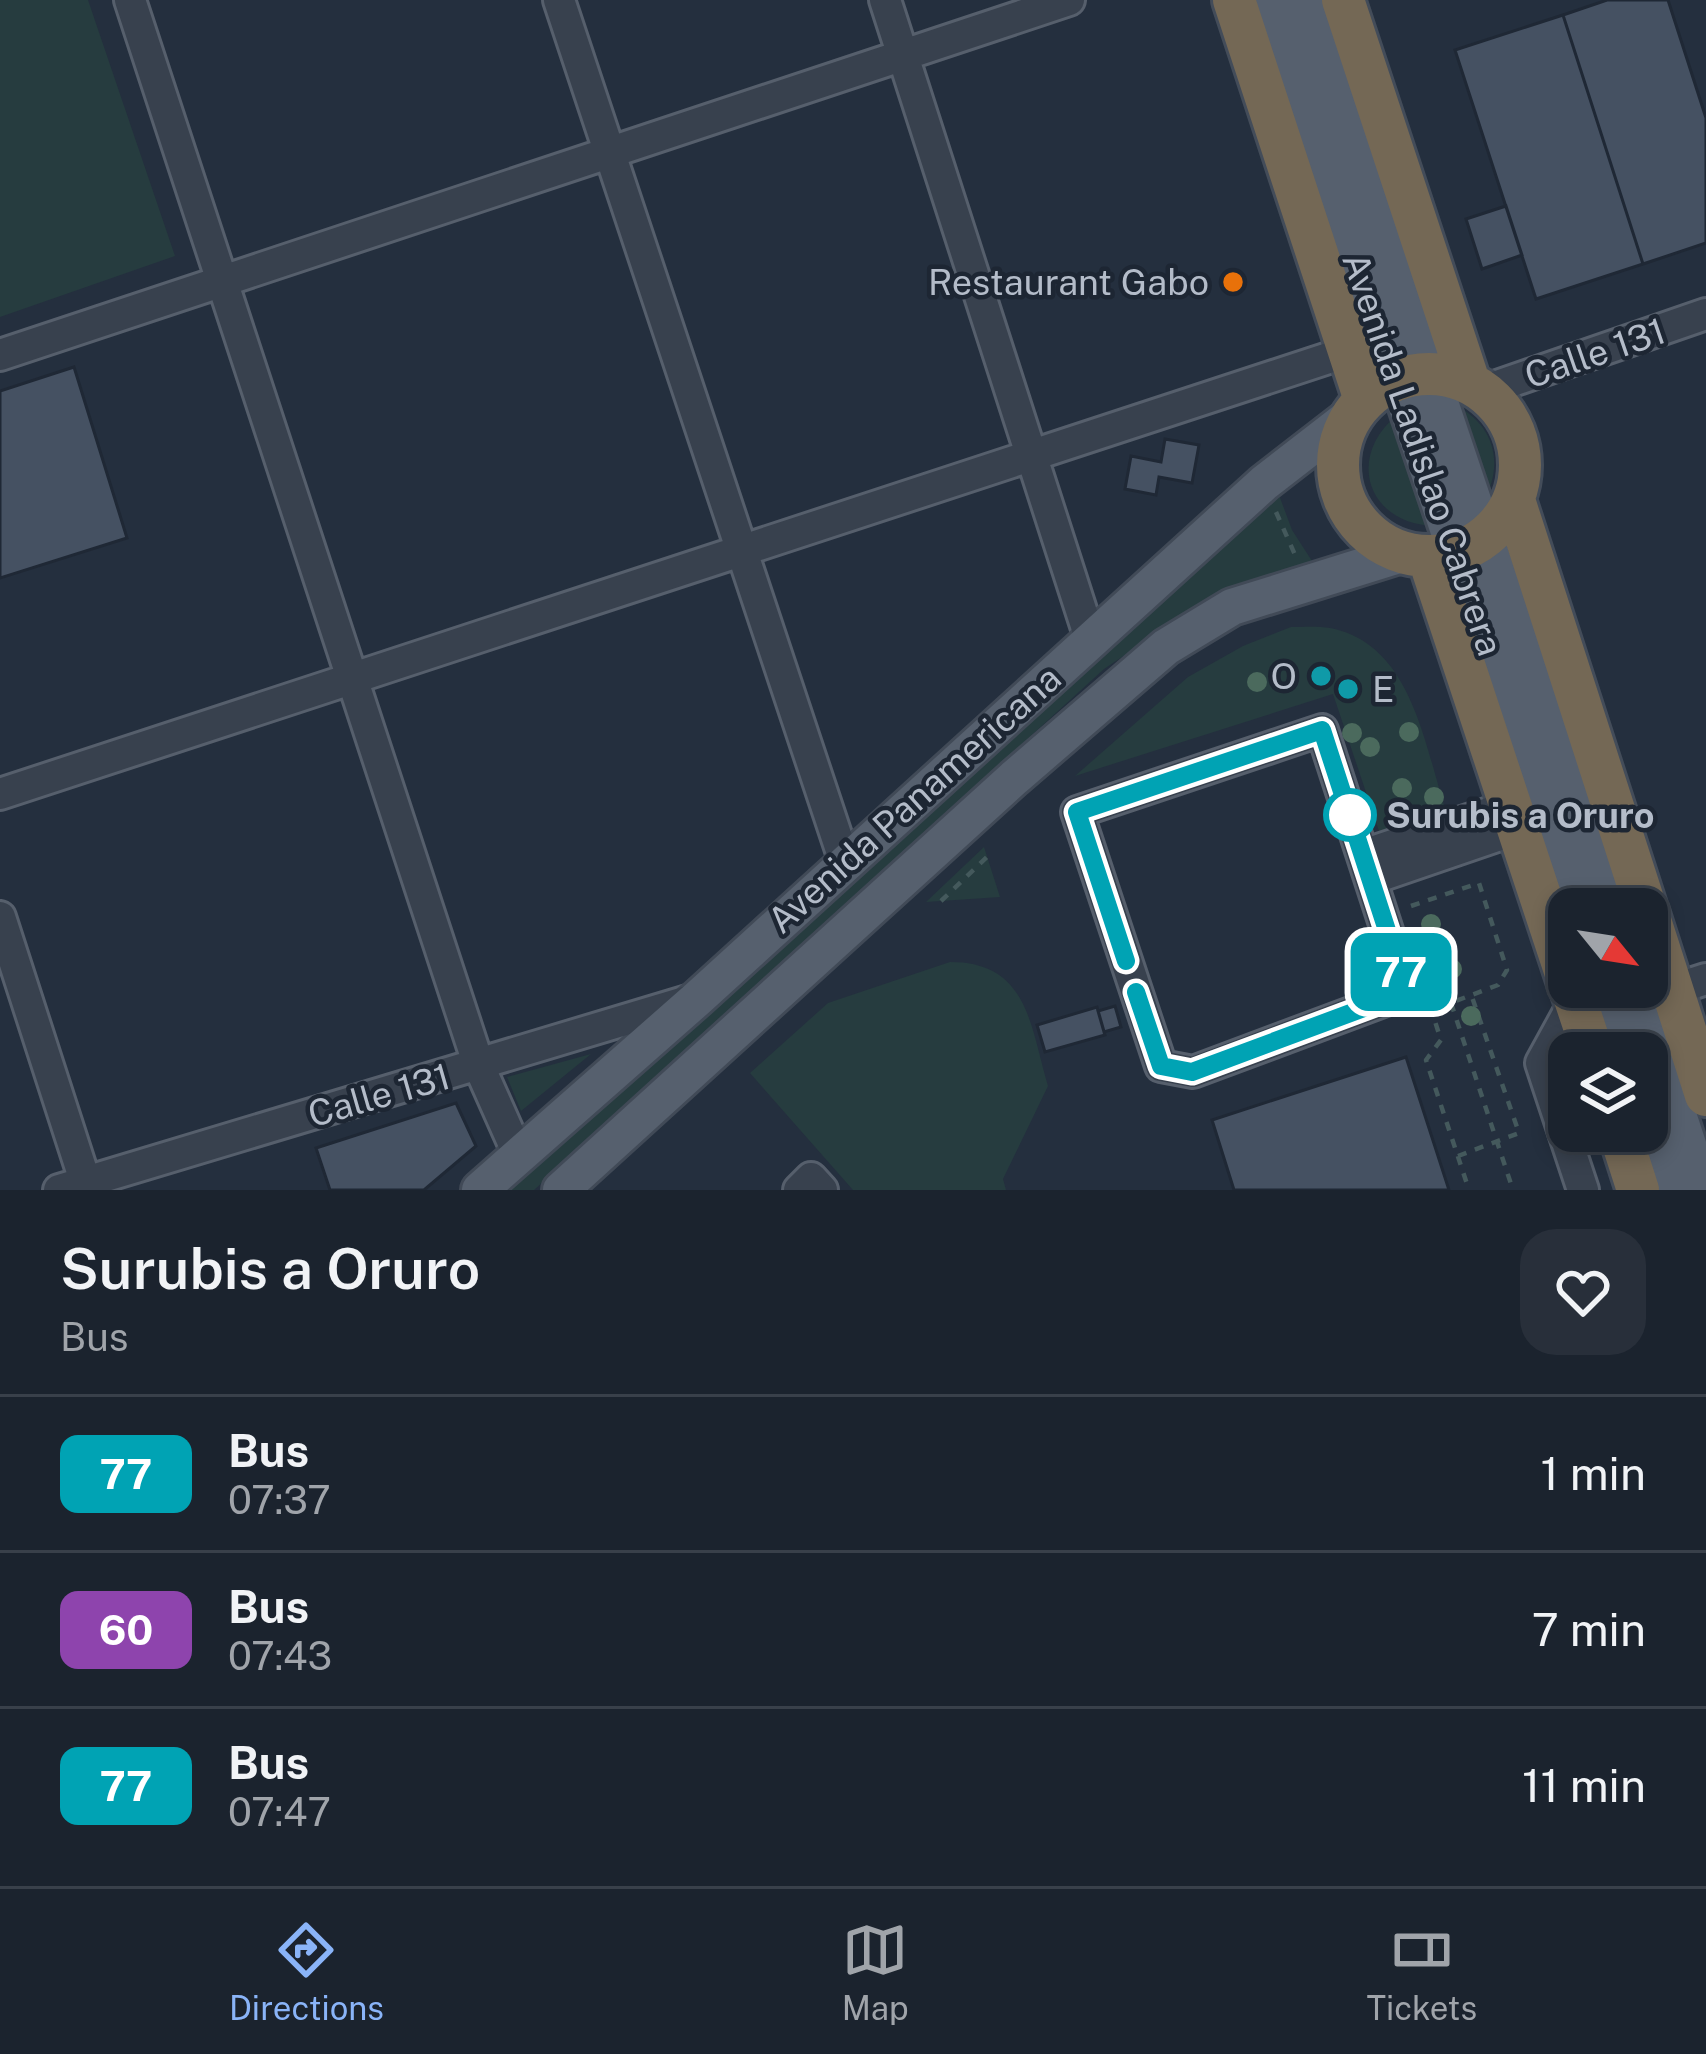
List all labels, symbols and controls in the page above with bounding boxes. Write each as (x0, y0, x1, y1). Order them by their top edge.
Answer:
street label: Avenida Ladislao Cabrera (1334, 247, 1512, 661)
place label: Restaurant Gabo (928, 261, 1209, 303)
marker: Restaurant Gabo (1220, 269, 1246, 295)
street label: Calle 131 (1519, 309, 1671, 397)
place label: O (1271, 655, 1297, 697)
street label: Avenida Panamericana (759, 657, 1069, 941)
marker: O (1308, 663, 1334, 689)
place label: E (1372, 668, 1394, 710)
marker: E (1335, 676, 1361, 702)
marker: Surubis a Oruro (1325, 790, 1375, 840)
place label: Surubis a Oruro (1386, 794, 1654, 836)
north arrow (1548, 888, 1668, 1008)
map controls (1548, 888, 1668, 1152)
line badge: 77 (1347, 933, 1455, 1011)
text: 77 (1375, 947, 1427, 996)
button: layers (1548, 1032, 1668, 1152)
street label: Calle 131 (303, 1055, 455, 1135)
button: heart (1520, 1229, 1646, 1355)
text: Surubis a Oruro (60, 1235, 480, 1302)
text: Bus (60, 1314, 129, 1360)
text: Bus (228, 1424, 309, 1477)
text: 1 min (1540, 1447, 1646, 1500)
text: 77 (100, 1449, 152, 1498)
text: 07:37 (228, 1477, 331, 1523)
text: Bus (228, 1580, 309, 1633)
text: 7 min (1532, 1603, 1646, 1656)
text: 60 (99, 1605, 153, 1654)
text: 07:43 (228, 1633, 332, 1679)
text: Bus (228, 1736, 309, 1789)
text: 11 min (1522, 1759, 1646, 1812)
text: 77 (100, 1761, 152, 1810)
text: 07:47 (228, 1789, 331, 1835)
tab: Directions (229, 1917, 384, 2027)
tab: Map (842, 1917, 909, 2027)
tab: Tickets (1366, 1917, 1477, 2027)

